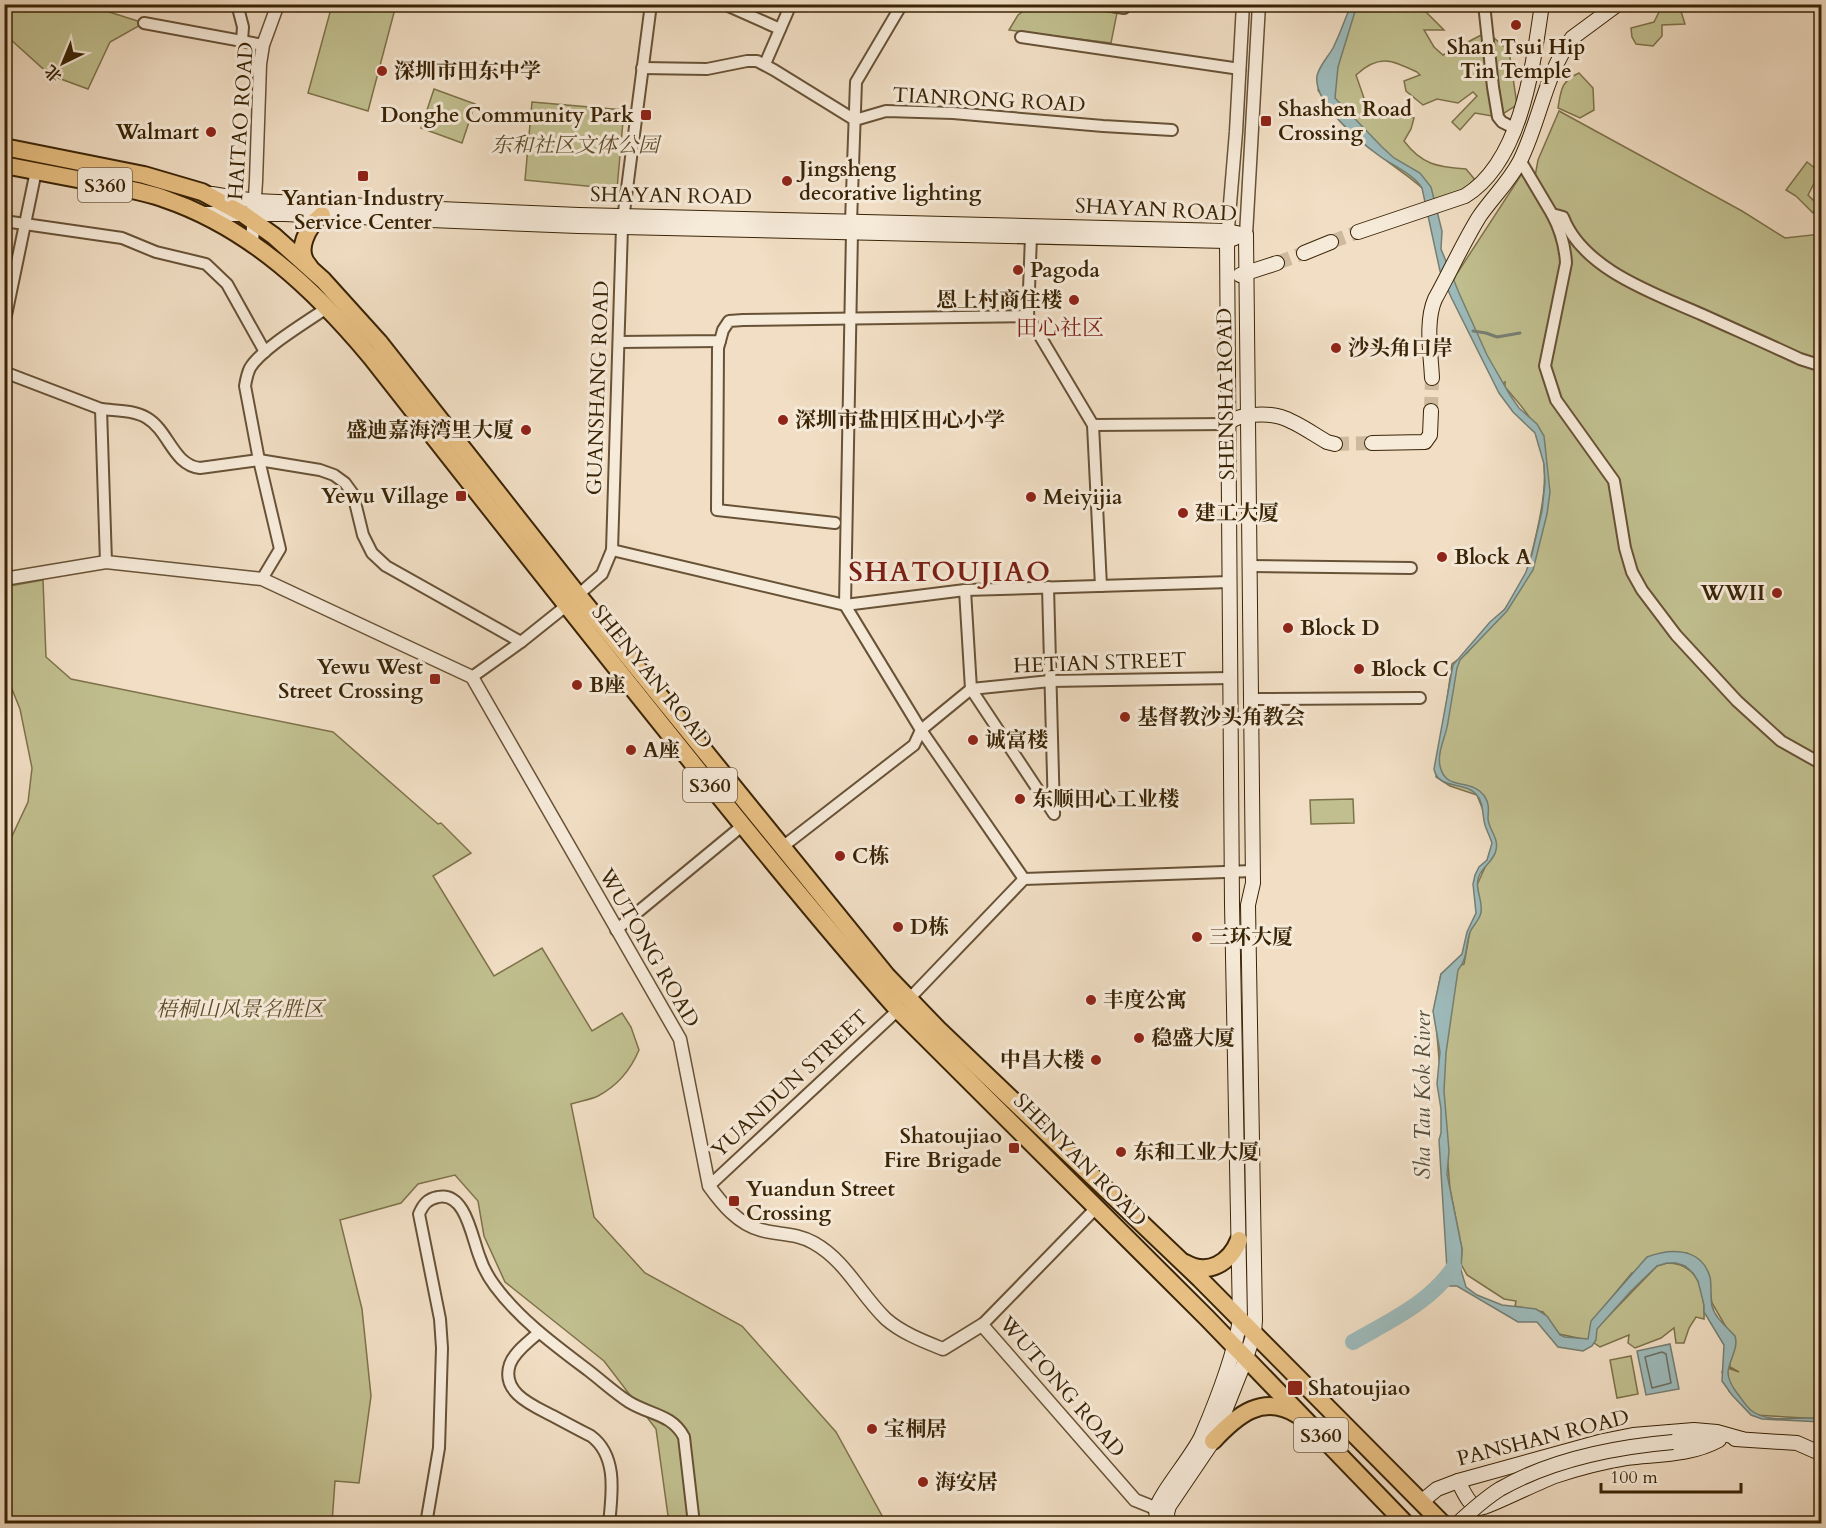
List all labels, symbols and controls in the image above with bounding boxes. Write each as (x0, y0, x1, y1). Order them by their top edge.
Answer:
marker: Shan Tsui Hip Tin Temple (1509, 18, 1523, 32)
north arrow (33, 33, 93, 93)
place label: Shan Tsui Hip Tin Temple (1447, 33, 1585, 86)
street label: HAITAO ROAD (221, 41, 261, 201)
place label: 深圳市田东中学 (394, 57, 541, 86)
text: 北 (40, 60, 67, 87)
marker: 深圳市田东中学 (375, 64, 389, 78)
street label: TIANRONG ROAD (892, 80, 1086, 120)
place label: Shashen Road Crossing (1278, 95, 1412, 148)
place label: Donghe Community Park (381, 101, 634, 130)
marker: Donghe Community Park (639, 108, 653, 122)
marker: Shashen Road Crossing (1259, 114, 1273, 128)
place label: Walmart (114, 118, 200, 147)
marker: Walmart (204, 125, 218, 139)
park label: 东和社区文体公园 (491, 131, 662, 160)
place label: Jingsheng decorative lighting (796, 155, 982, 208)
road number: S360 (78, 168, 132, 202)
marker: Yantian Industry Service Center (356, 169, 370, 183)
marker: Jingsheng decorative lighting (780, 174, 794, 188)
street label: SHAYAN ROAD (590, 180, 752, 212)
place label: Yantian Industry Service Center (282, 184, 444, 237)
street label: SHAYAN ROAD (1074, 191, 1238, 229)
place label: Pagoda (1030, 256, 1100, 285)
marker: Pagoda (1011, 263, 1025, 277)
street label: GUANSHANG ROAD (580, 280, 616, 496)
place label: 恩上村商住楼 (936, 286, 1062, 315)
marker: 恩上村商住楼 (1067, 293, 1081, 307)
street label: SHENSHA ROAD (1210, 308, 1242, 480)
district label: 田心社区 (1016, 313, 1104, 343)
place label: 沙头角口岸 (1348, 334, 1453, 363)
marker: 沙头角口岸 (1329, 341, 1343, 355)
place label: 深圳市盐田区田心小学 (795, 406, 1005, 435)
marker: 深圳市盐田区田心小学 (776, 413, 790, 427)
place label: 盛迪嘉海湾里大厦 (346, 416, 514, 445)
marker: 盛迪嘉海湾里大厦 (519, 423, 533, 437)
place label: Yewu Village (321, 482, 449, 511)
place label: Meiyijia (1043, 483, 1123, 512)
marker: Yewu Village (454, 489, 468, 503)
marker: Meiyijia (1024, 490, 1038, 504)
place label: 建工大厦 (1195, 499, 1279, 528)
marker: 建工大厦 (1176, 506, 1190, 520)
place label: Block A (1454, 543, 1532, 572)
marker: Block A (1435, 550, 1449, 564)
district label: SHATOUJIAO (848, 554, 1052, 591)
place label: WWII (1700, 579, 1765, 608)
marker: WWII (1770, 586, 1784, 600)
street label: SHENYAN ROAD (585, 599, 719, 755)
place label: Block D (1300, 614, 1380, 643)
marker: Block D (1281, 621, 1295, 635)
street label: HETIAN STREET (1013, 645, 1187, 681)
place label: Yewu West Street Crossing (278, 653, 424, 706)
place label: Block C (1371, 655, 1449, 684)
marker: Block C (1352, 662, 1366, 676)
place label: B座 (589, 671, 625, 700)
marker: Yewu West Street Crossing (428, 672, 442, 686)
marker: B座 (570, 678, 584, 692)
place label: 基督教沙头角教会 (1137, 703, 1305, 732)
marker: 基督教沙头角教会 (1118, 710, 1132, 724)
place label: 诚富楼 (985, 726, 1048, 755)
marker: 诚富楼 (966, 733, 980, 747)
place label: A座 (643, 736, 680, 765)
marker: A座 (624, 743, 638, 757)
road number: S360 (683, 768, 737, 802)
place label: 东顺田心工业楼 (1032, 785, 1179, 814)
marker: 东顺田心工业楼 (1013, 792, 1027, 806)
place label: C栋 (852, 842, 889, 871)
marker: C栋 (833, 849, 847, 863)
street label: WUTONG ROAD (591, 862, 706, 1033)
place label: D栋 (910, 913, 949, 942)
marker: D栋 (891, 920, 905, 934)
place label: 三环大厦 (1209, 923, 1293, 952)
marker: 三环大厦 (1190, 930, 1204, 944)
place label: 丰度公寓 (1103, 986, 1187, 1015)
marker: 丰度公寓 (1084, 993, 1098, 1007)
park label: 梧桐山风景名胜区 (156, 995, 327, 1024)
street label: YUANDUN STREET (705, 1003, 875, 1165)
water label: Sha Tau Kok River (1408, 1010, 1438, 1179)
place label: 稳盛大厦 (1151, 1024, 1235, 1053)
marker: 稳盛大厦 (1132, 1031, 1146, 1045)
place label: 中昌大楼 (1000, 1046, 1084, 1075)
marker: 中昌大楼 (1089, 1053, 1103, 1067)
street label: SHENYAN ROAD (1007, 1087, 1153, 1233)
place label: Shatoujiao Fire Brigade (884, 1122, 1002, 1175)
place label: 东和工业大厦 (1133, 1138, 1259, 1167)
marker: Shatoujiao Fire Brigade (1007, 1141, 1021, 1155)
marker: 东和工业大厦 (1114, 1145, 1128, 1159)
place label: Yuandun Street Crossing (746, 1175, 896, 1228)
marker: Yuandun Street Crossing (727, 1194, 741, 1208)
street label: WUTONG ROAD (992, 1309, 1132, 1464)
place label: Shatoujiao (1308, 1374, 1410, 1403)
marker: Shatoujiao (1286, 1379, 1304, 1397)
street label: PANSHAN ROAD (1454, 1403, 1632, 1473)
place label: 宝桐居 (884, 1415, 947, 1444)
road number: S360 (1294, 1418, 1348, 1452)
marker: 宝桐居 (865, 1422, 879, 1436)
scale bar (1601, 1456, 1740, 1494)
text: 100 m (1610, 1465, 1658, 1490)
place label: 海安居 (935, 1468, 998, 1497)
marker: 海安居 (916, 1475, 930, 1489)

